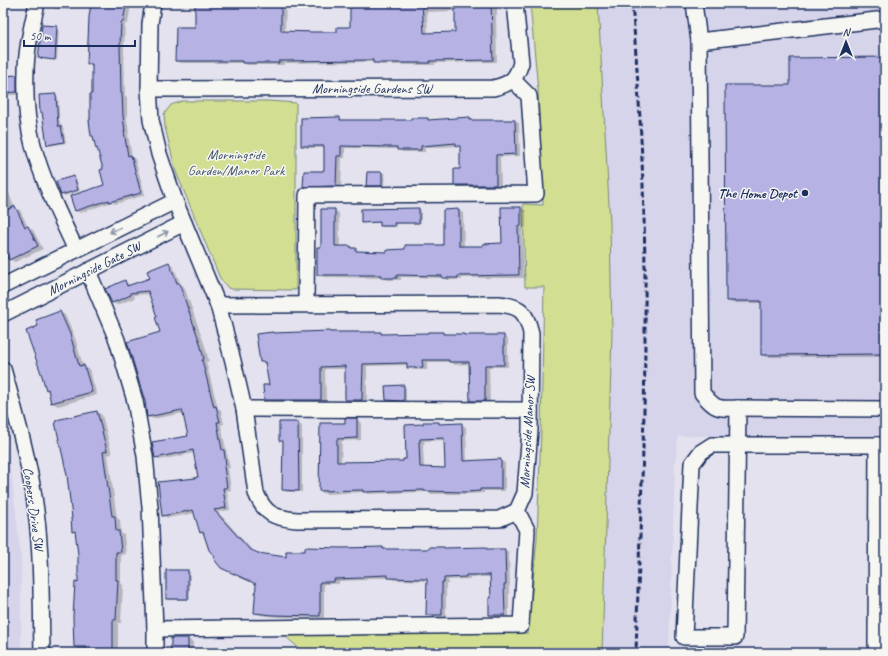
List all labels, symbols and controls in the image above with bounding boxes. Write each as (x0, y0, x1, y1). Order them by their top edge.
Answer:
scale bar (24, 22, 135, 48)
north arrow (826, 22, 866, 62)
text: N (843, 25, 852, 39)
text: 50 m (30, 28, 52, 44)
street label: Morningside Gardens SW (312, 80, 434, 97)
park label: Morningside Garden/Manor Park (188, 146, 286, 179)
place label: The Home Depot (718, 185, 798, 202)
marker: The Home Depot (800, 188, 810, 198)
one-way arrow (109, 227, 121, 234)
one-way arrow (157, 230, 169, 237)
street label: Morningside Gate SW (45, 237, 145, 299)
street label: Morningside Manor SW (516, 374, 539, 489)
street label: Coopers Drive SW (19, 466, 48, 554)

